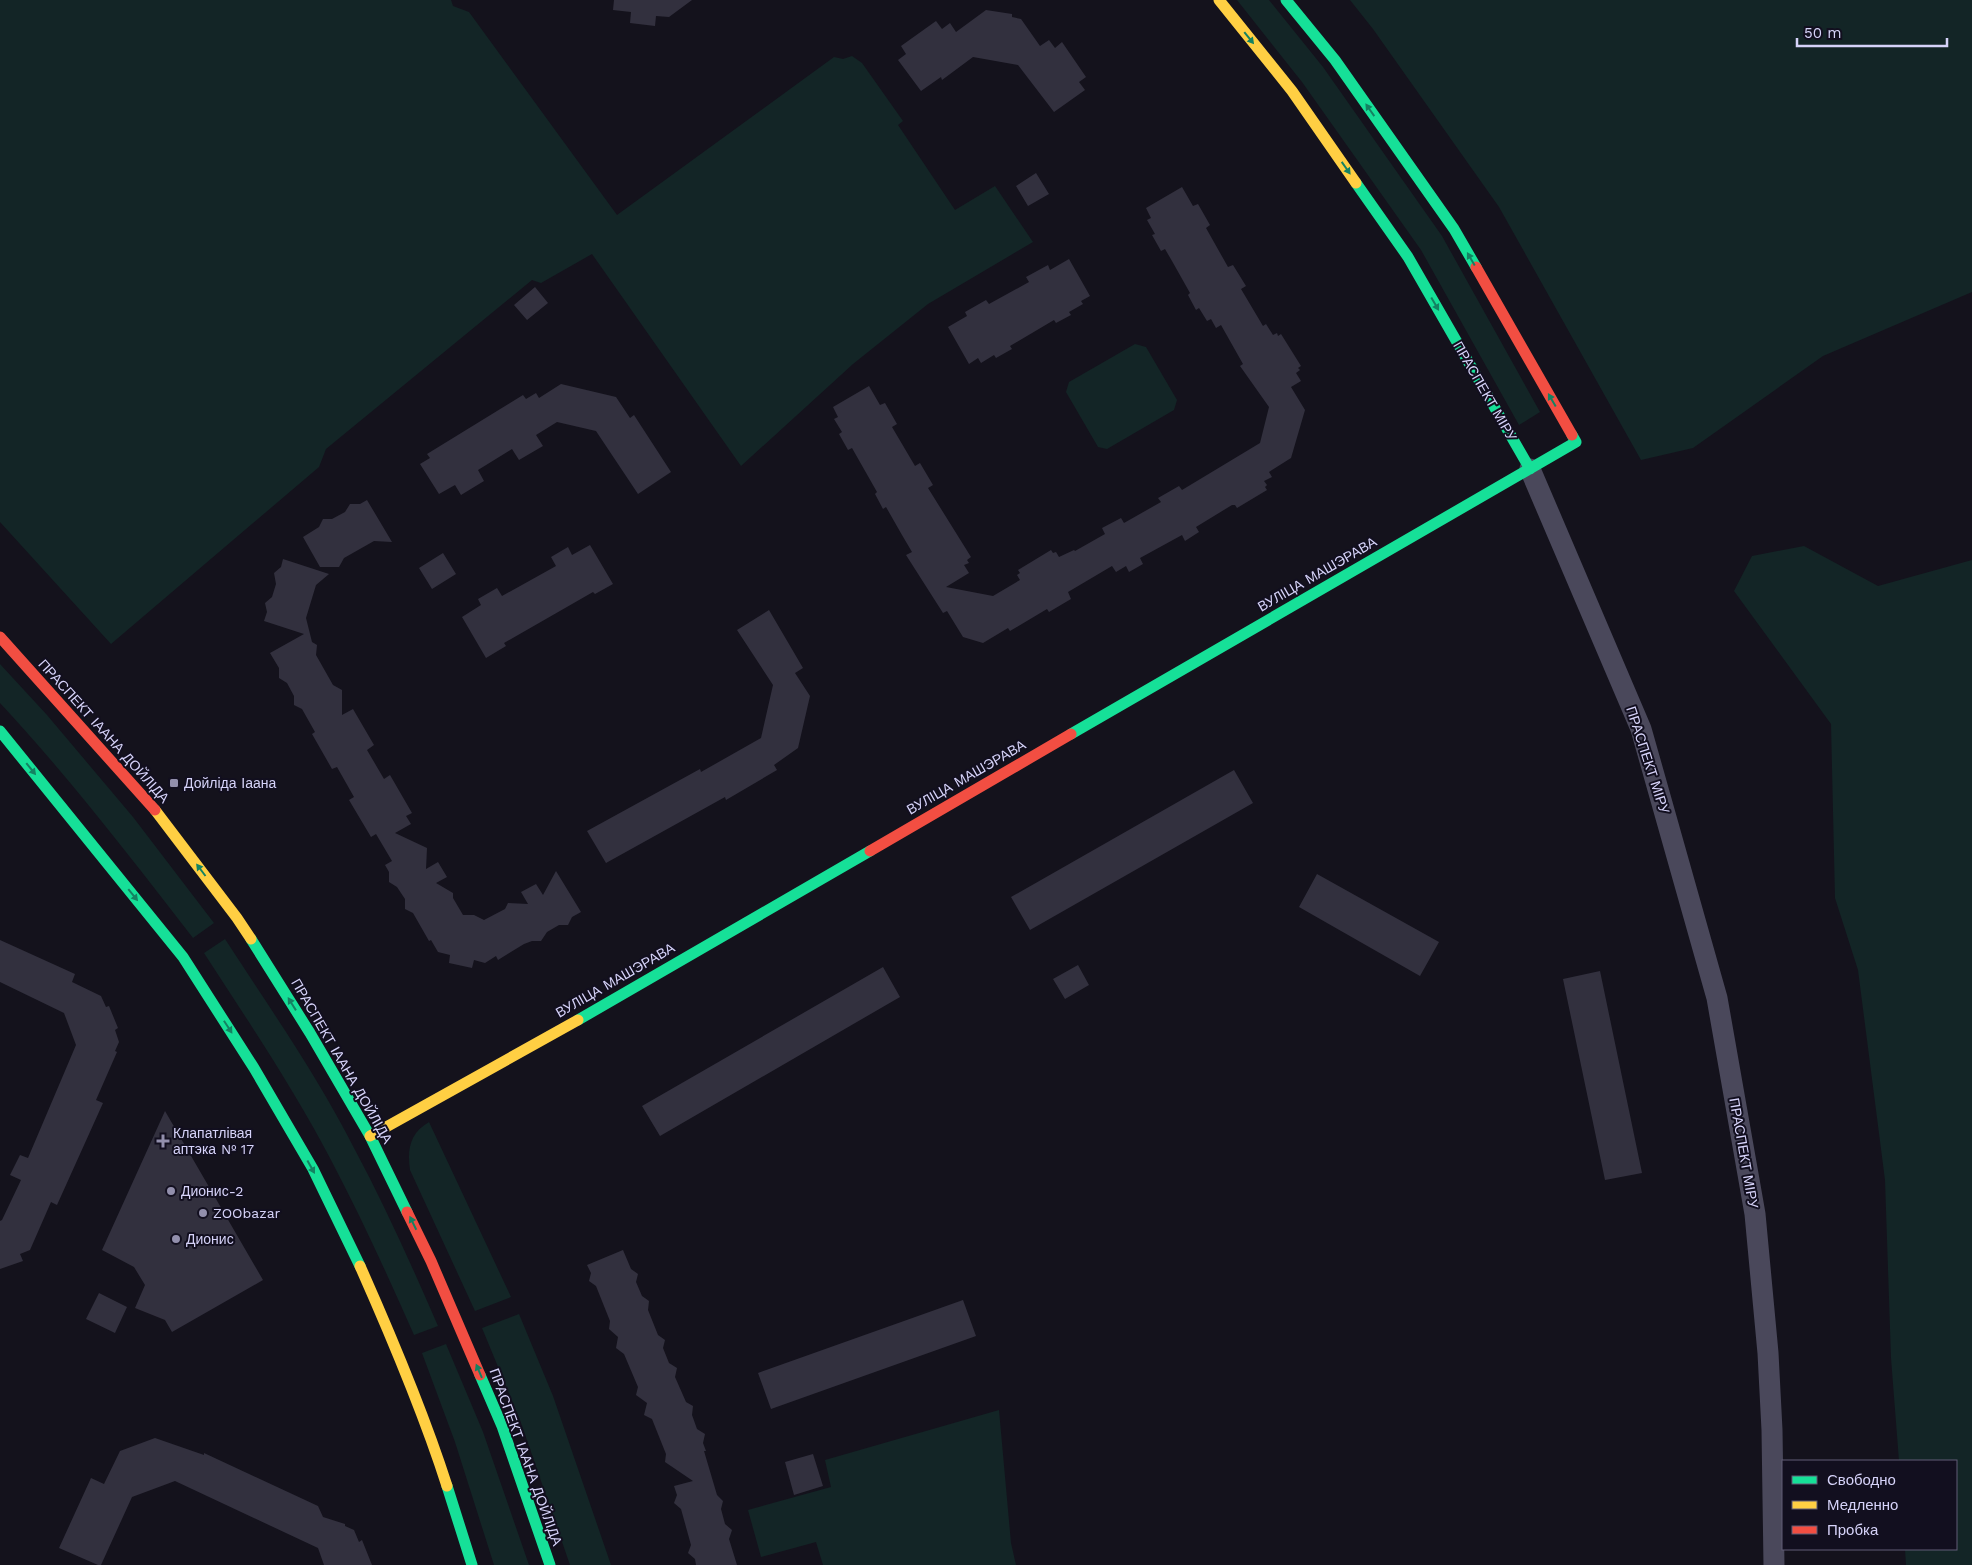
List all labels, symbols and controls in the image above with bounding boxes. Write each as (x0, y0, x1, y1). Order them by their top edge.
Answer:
scale bar (1797, 15, 1947, 47)
text: 50 m (1804, 24, 1841, 42)
one-way arrow (1244, 31, 1255, 44)
one-way arrow (1365, 103, 1375, 117)
one-way arrow (1341, 162, 1351, 175)
one-way arrow (1467, 252, 1475, 267)
one-way arrow (1431, 297, 1440, 311)
street label: ПРАСПЕКТ МІРУ (1450, 339, 1520, 444)
one-way arrow (1547, 394, 1556, 407)
street label: ВУЛІЦА МАШЭРАВА (1255, 533, 1380, 615)
street label: ПРАСПЕКТ ІААНА ДОЙЛІДА (35, 655, 174, 807)
street label: ПРАСПЕКТ МІРУ (1623, 704, 1673, 816)
street label: ВУЛІЦА МАШЭРАВА (904, 736, 1029, 818)
one-way arrow (26, 762, 37, 775)
place label: Дойліда Іаана (184, 775, 276, 791)
marker: Дойліда Іаана (168, 777, 180, 789)
one-way arrow (195, 864, 206, 877)
one-way arrow (128, 889, 139, 902)
street label: ВУЛІЦА МАШЭРАВА (553, 939, 678, 1021)
street label: ПРАСПЕКТ ІААНА ДОЙЛІДА (288, 975, 397, 1147)
one-way arrow (287, 998, 297, 1011)
one-way arrow (223, 1021, 233, 1034)
street label: ПРАСПЕКТ МІРУ (1726, 1096, 1762, 1210)
place label: Клапатлівая аптэка № 17 (173, 1125, 254, 1157)
marker: Клапатлівая аптэка № 17 (157, 1135, 169, 1147)
one-way arrow (307, 1159, 315, 1174)
place label: Дионис-2 (181, 1183, 243, 1199)
marker: Дионис-2 (165, 1185, 177, 1197)
place label: ZOObazar (213, 1205, 281, 1221)
marker: ZOObazar (197, 1207, 209, 1219)
one-way arrow (409, 1216, 417, 1230)
place label: Дионис (186, 1231, 234, 1247)
marker: Дионис (170, 1233, 182, 1245)
one-way arrow (475, 1363, 483, 1378)
street label: ПРАСПЕКТ ІААНА ДОЙЛІДА (486, 1366, 567, 1549)
legend (1782, 1460, 1957, 1550)
text: Свободно (1827, 1471, 1896, 1489)
text: Медленно (1827, 1496, 1898, 1514)
text: Пробка (1827, 1521, 1879, 1539)

